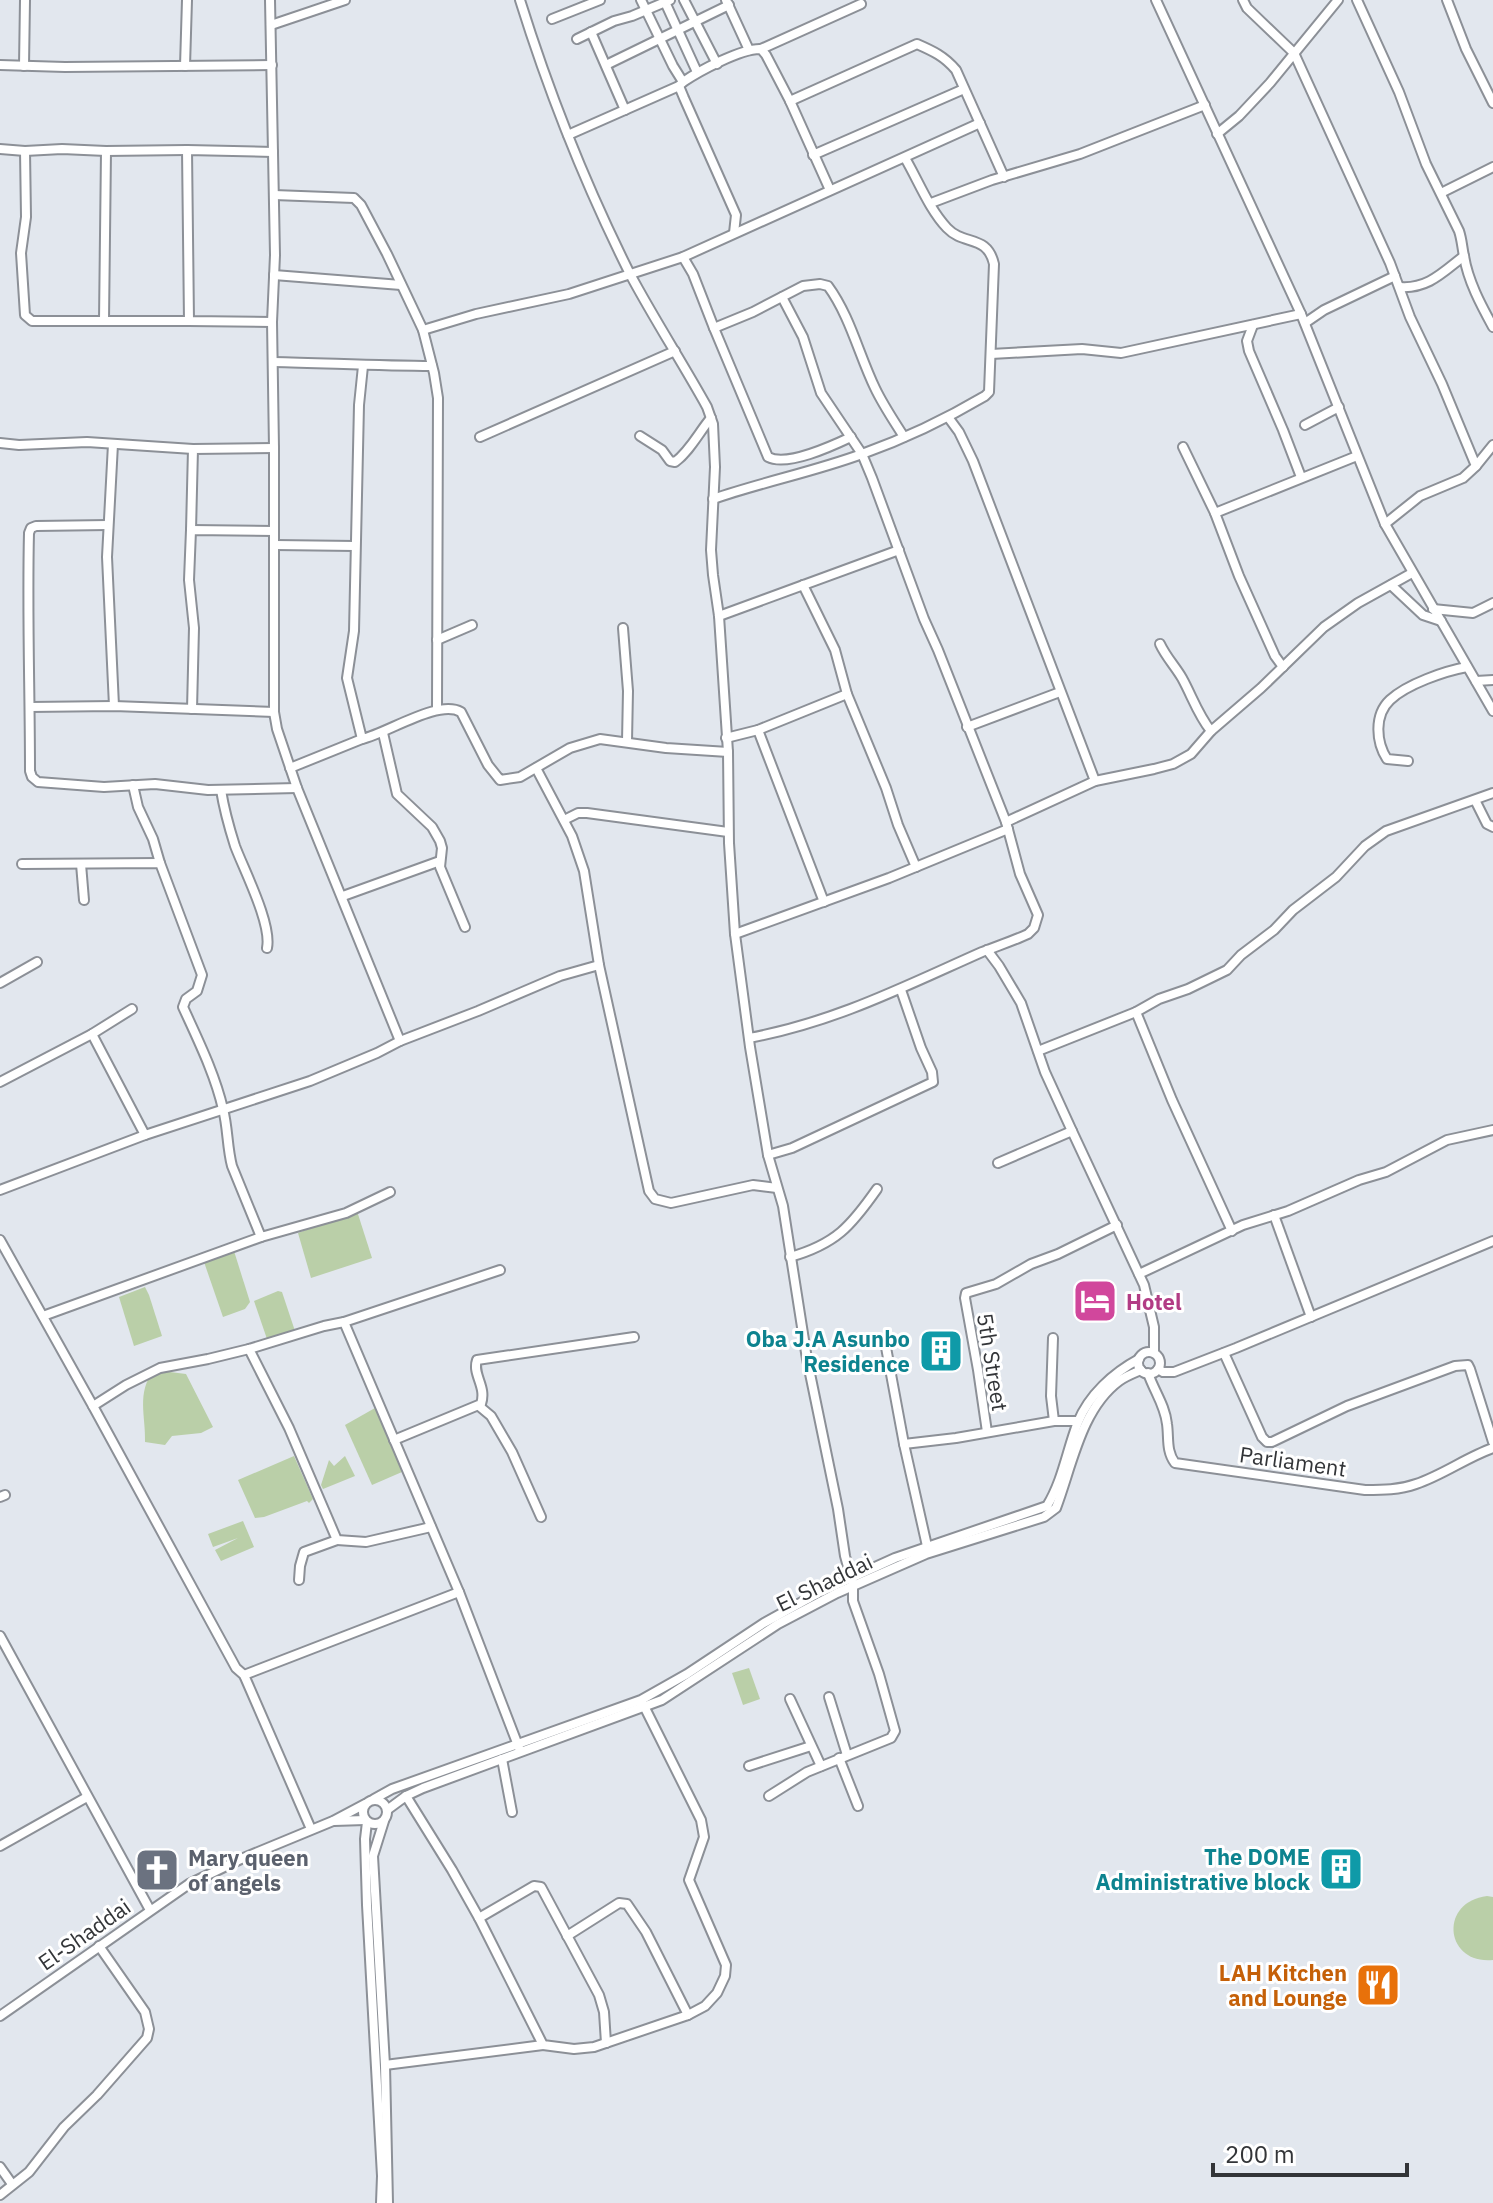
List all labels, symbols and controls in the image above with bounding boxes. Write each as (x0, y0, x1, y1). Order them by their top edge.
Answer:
hotel icon: Hotel (1071, 1277, 1119, 1325)
place label: Hotel (1126, 1287, 1182, 1316)
street label: 5th Street (971, 1311, 1015, 1413)
place label: Oba J.A Asunbo Residence (746, 1324, 910, 1378)
building icon: Oba J.A Asunbo Residence (917, 1327, 965, 1375)
street label: Parliament (1238, 1439, 1348, 1483)
street label: El Shaddai (771, 1546, 877, 1618)
place label: The DOME Administrative block (1095, 1842, 1310, 1896)
place label: Mary queen of angels (188, 1843, 309, 1897)
building icon: The DOME Administrative block (1317, 1845, 1365, 1893)
church icon: Mary queen of angels (133, 1846, 181, 1894)
street label: El-Shaddai (32, 1892, 136, 1976)
place label: LAH Kitchen and Lounge (1219, 1958, 1347, 2012)
restaurant icon: LAH Kitchen and Lounge (1354, 1961, 1402, 2009)
scale bar (1213, 2127, 1407, 2177)
text: 200 m (1225, 2138, 1295, 2170)

